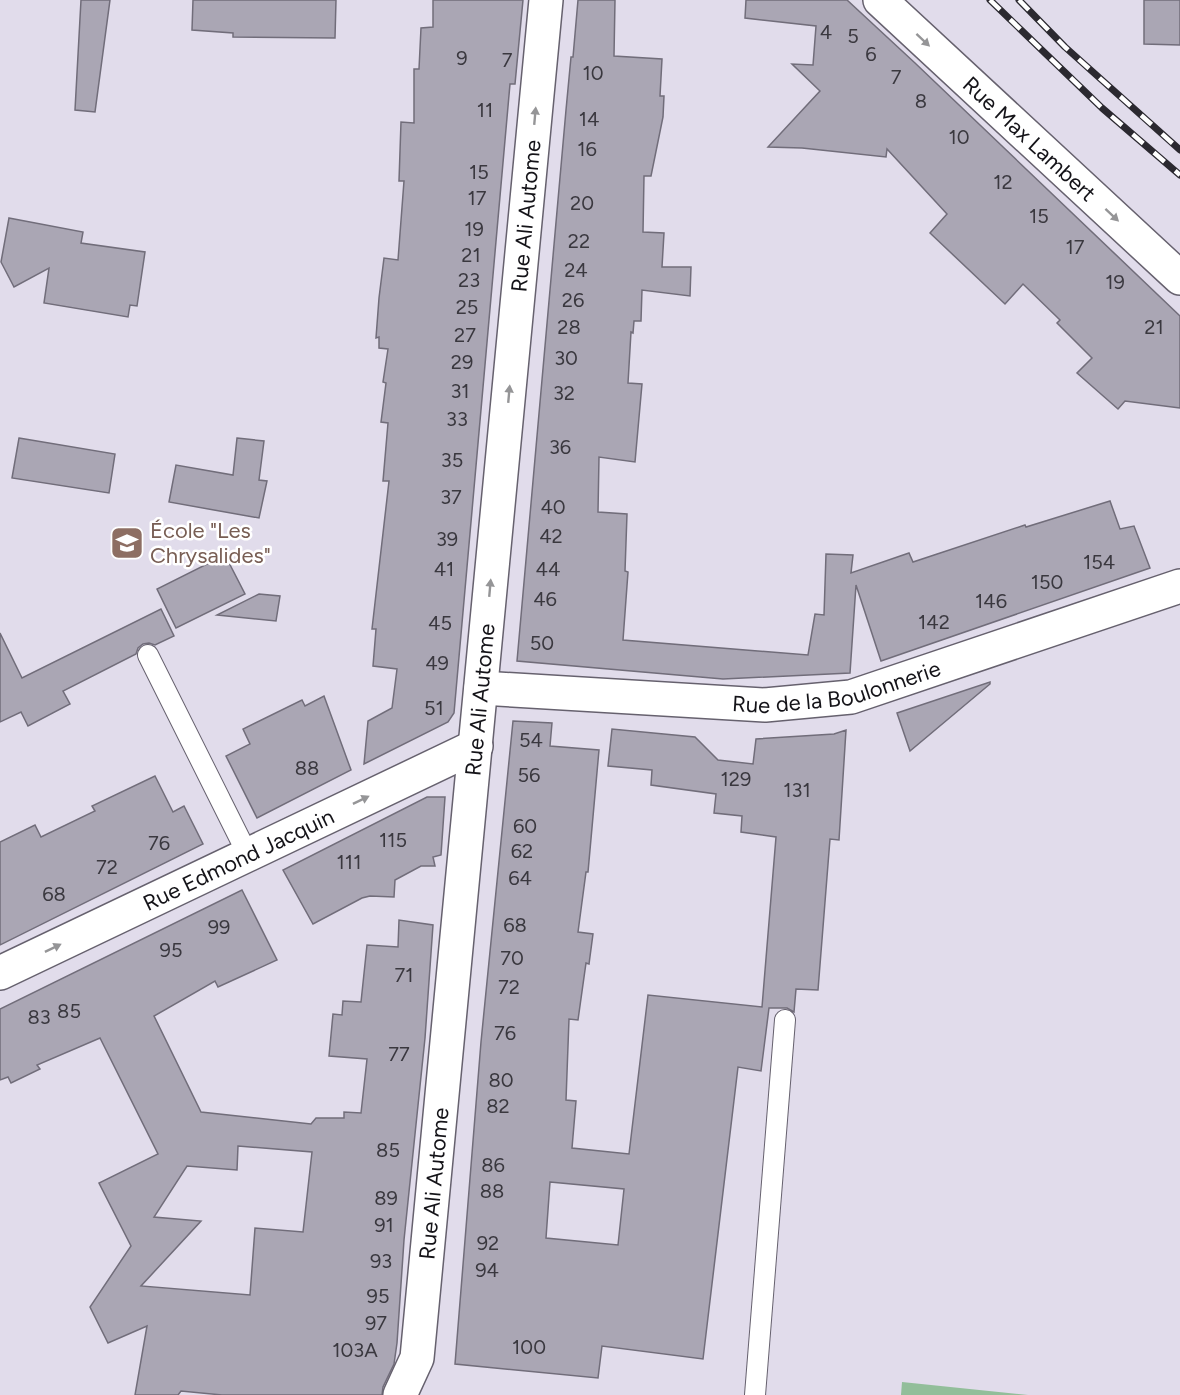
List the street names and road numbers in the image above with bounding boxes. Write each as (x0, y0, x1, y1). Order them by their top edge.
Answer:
street label: Rue Max Lambert (957, 71, 1101, 207)
street label: Rue Ali Autome (505, 139, 547, 293)
street label: Rue Ali Autome (459, 622, 501, 777)
street label: Rue de la Boulonnerie (731, 655, 944, 719)
street label: Rue Edmond Jacquin (139, 803, 338, 917)
street label: Rue Ali Autome (413, 1106, 455, 1261)

